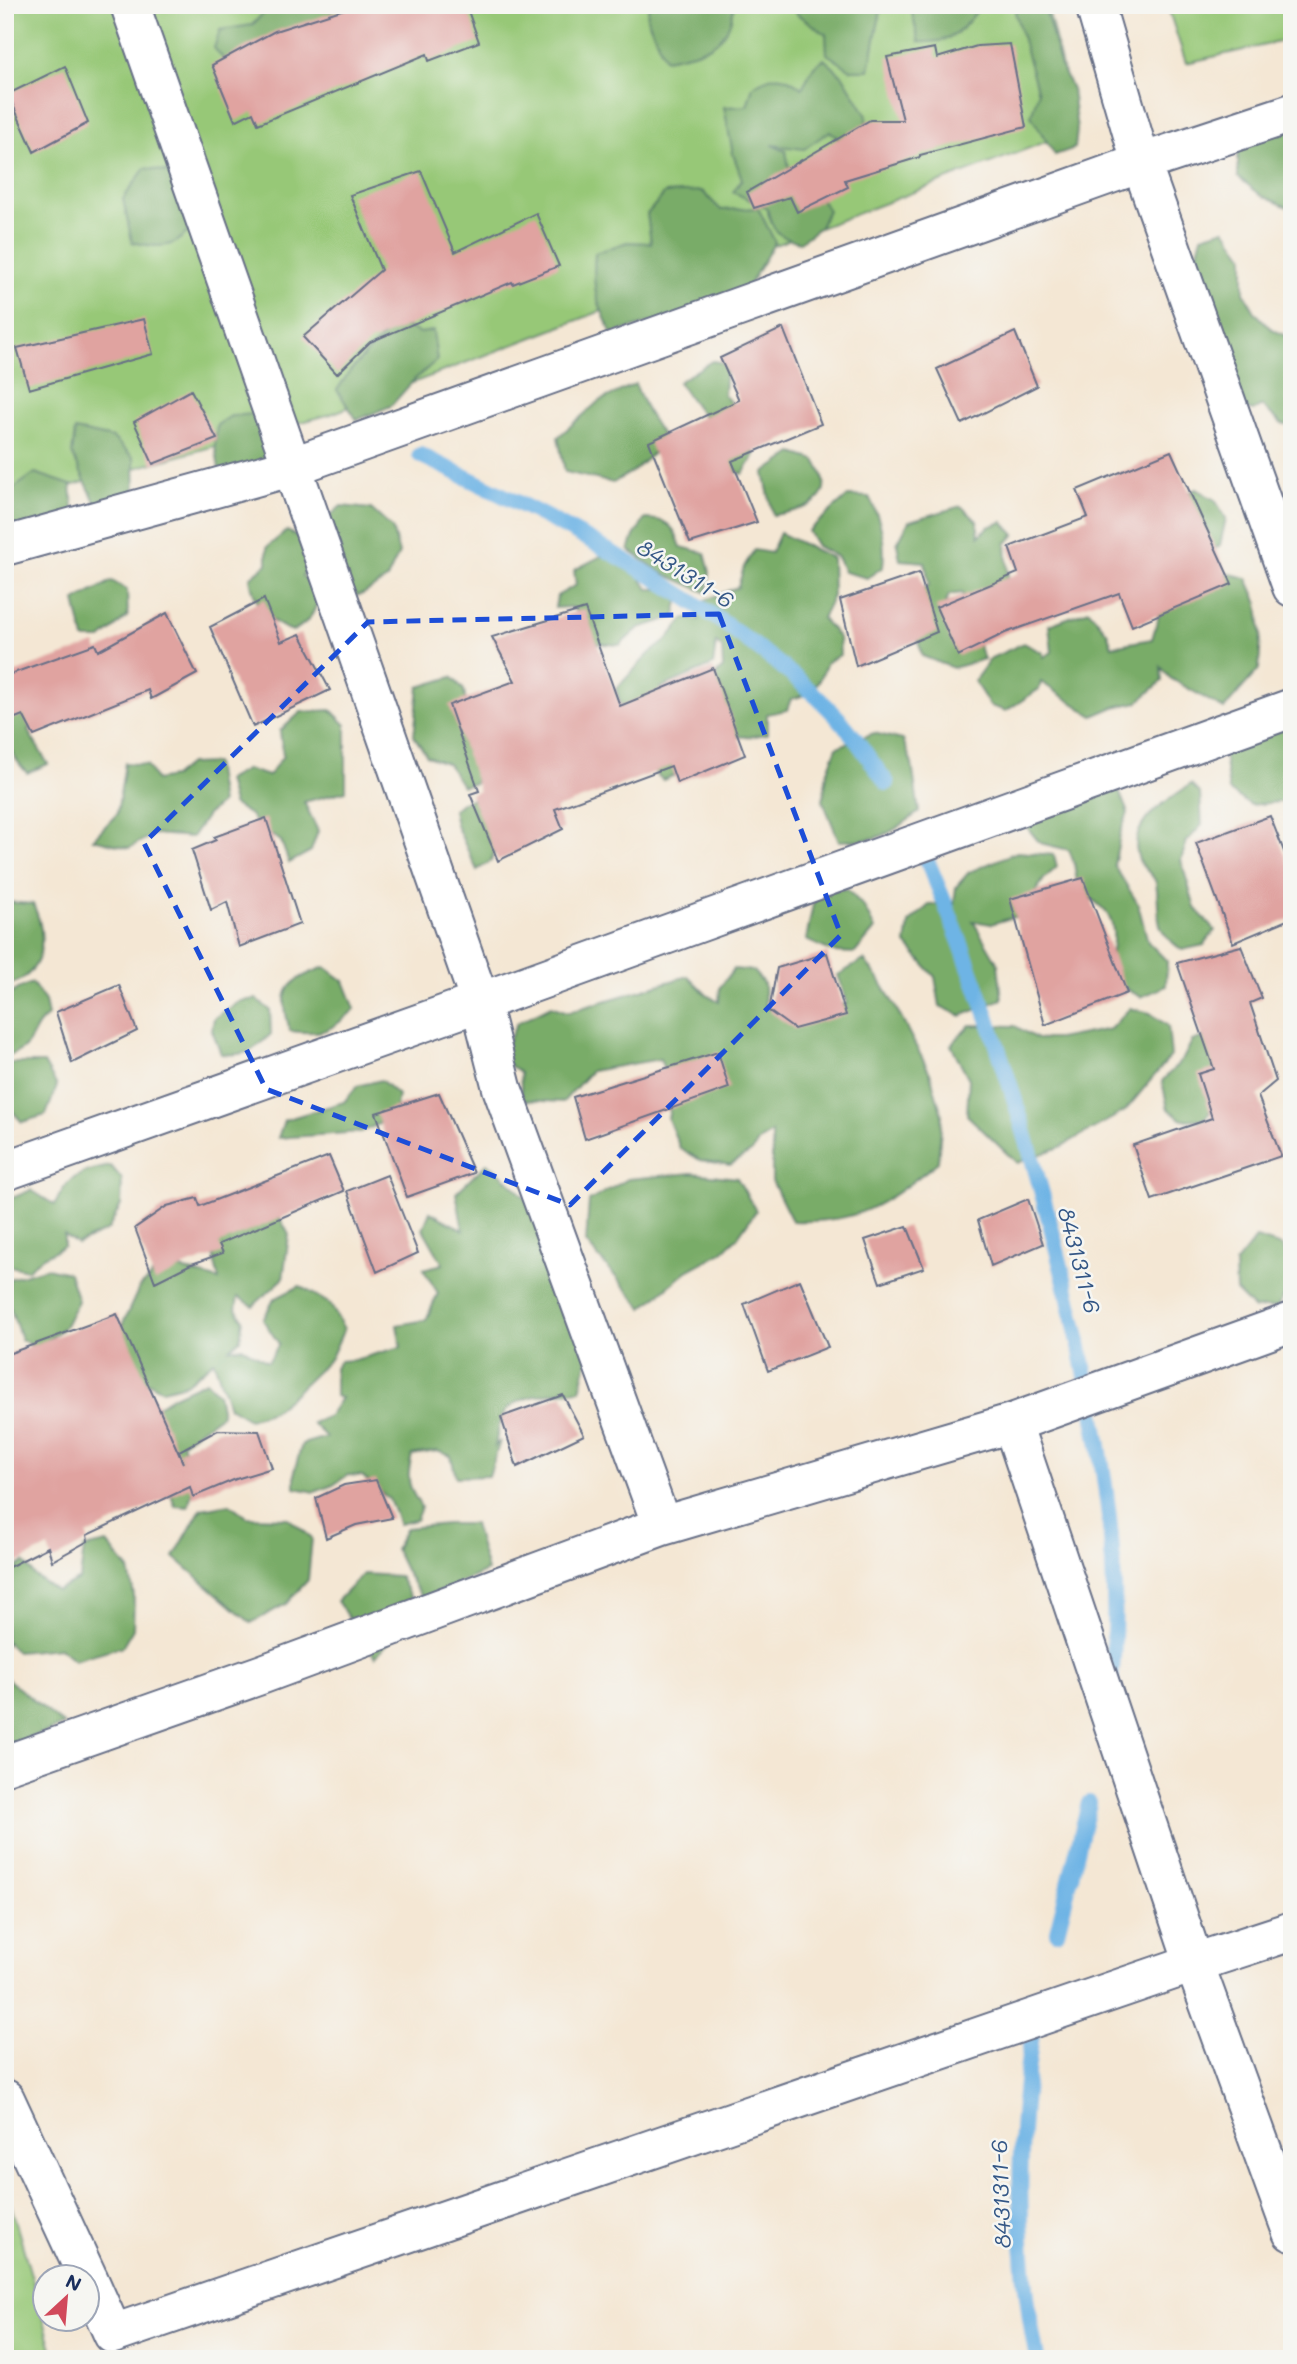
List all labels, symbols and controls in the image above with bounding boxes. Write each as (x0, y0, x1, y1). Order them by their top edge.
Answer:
water label: 8431311-6 (632, 531, 740, 615)
water label: 8431311-6 (1051, 1204, 1109, 1317)
water label: 8431311-6 (983, 2139, 1017, 2249)
north arrow (32, 2262, 102, 2332)
text: N (62, 2268, 86, 2297)

